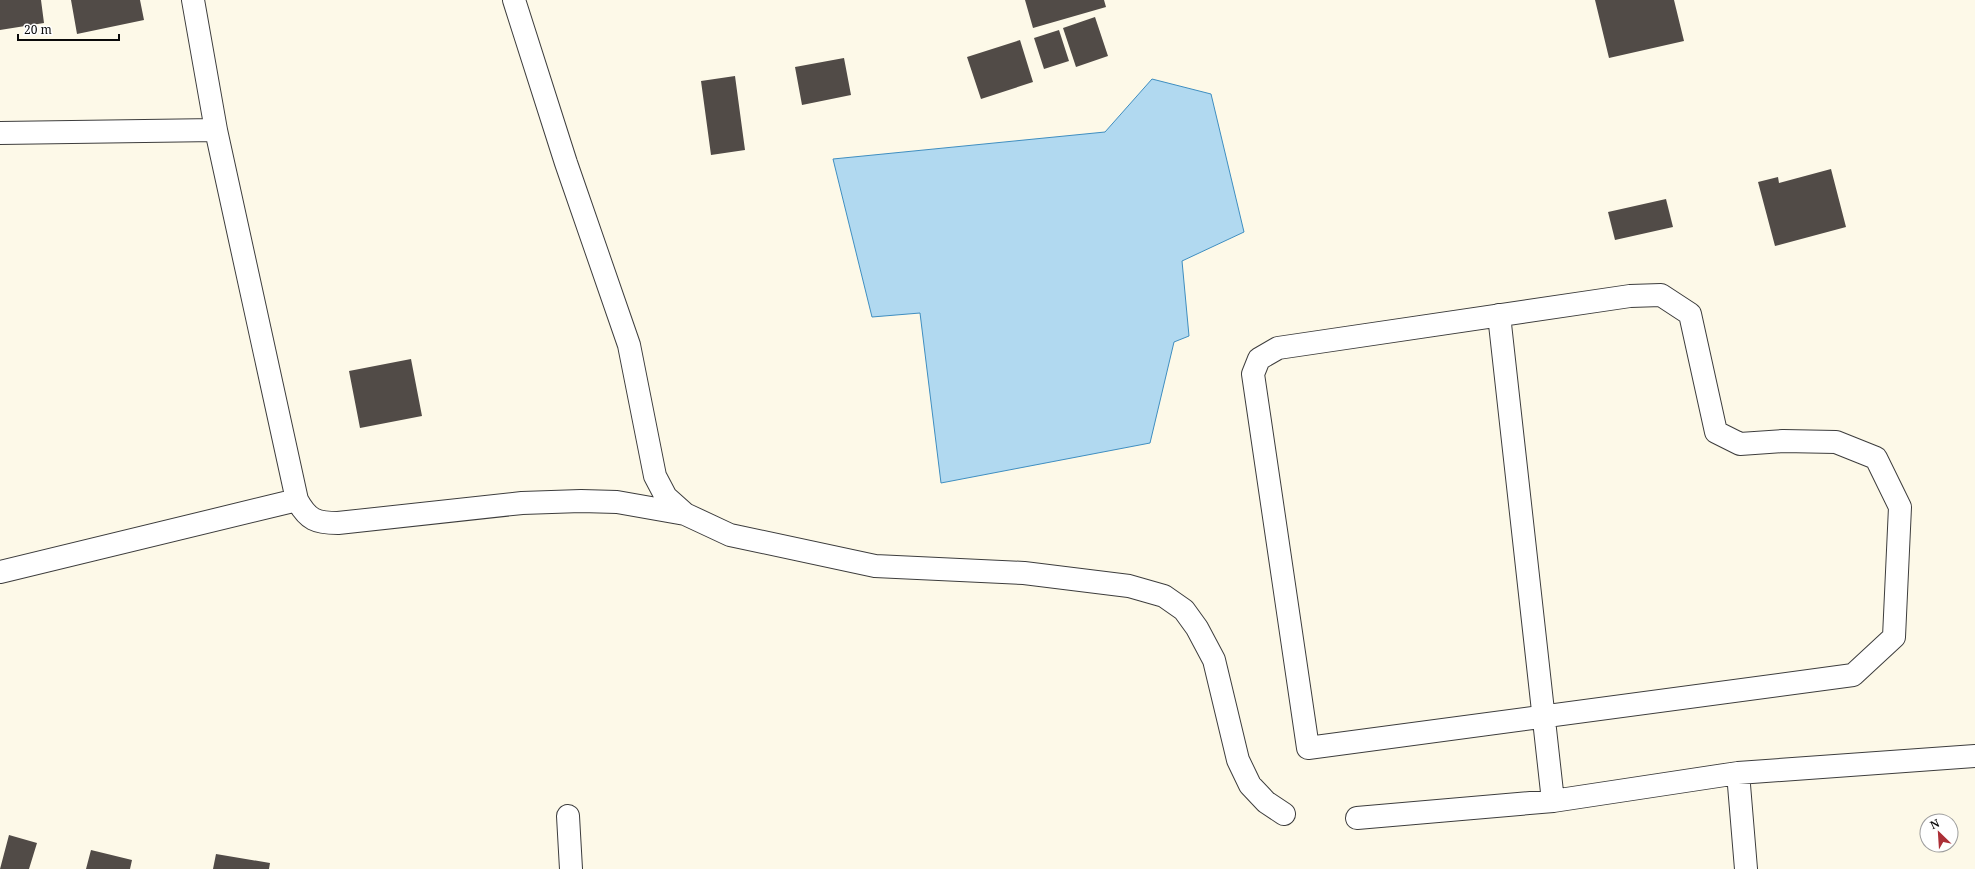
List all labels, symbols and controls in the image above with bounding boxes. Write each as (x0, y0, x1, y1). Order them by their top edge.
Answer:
scale bar (18, 16, 119, 42)
text: 20 m (24, 21, 52, 38)
north arrow (1919, 813, 1959, 853)
text: N (1927, 815, 1942, 832)

